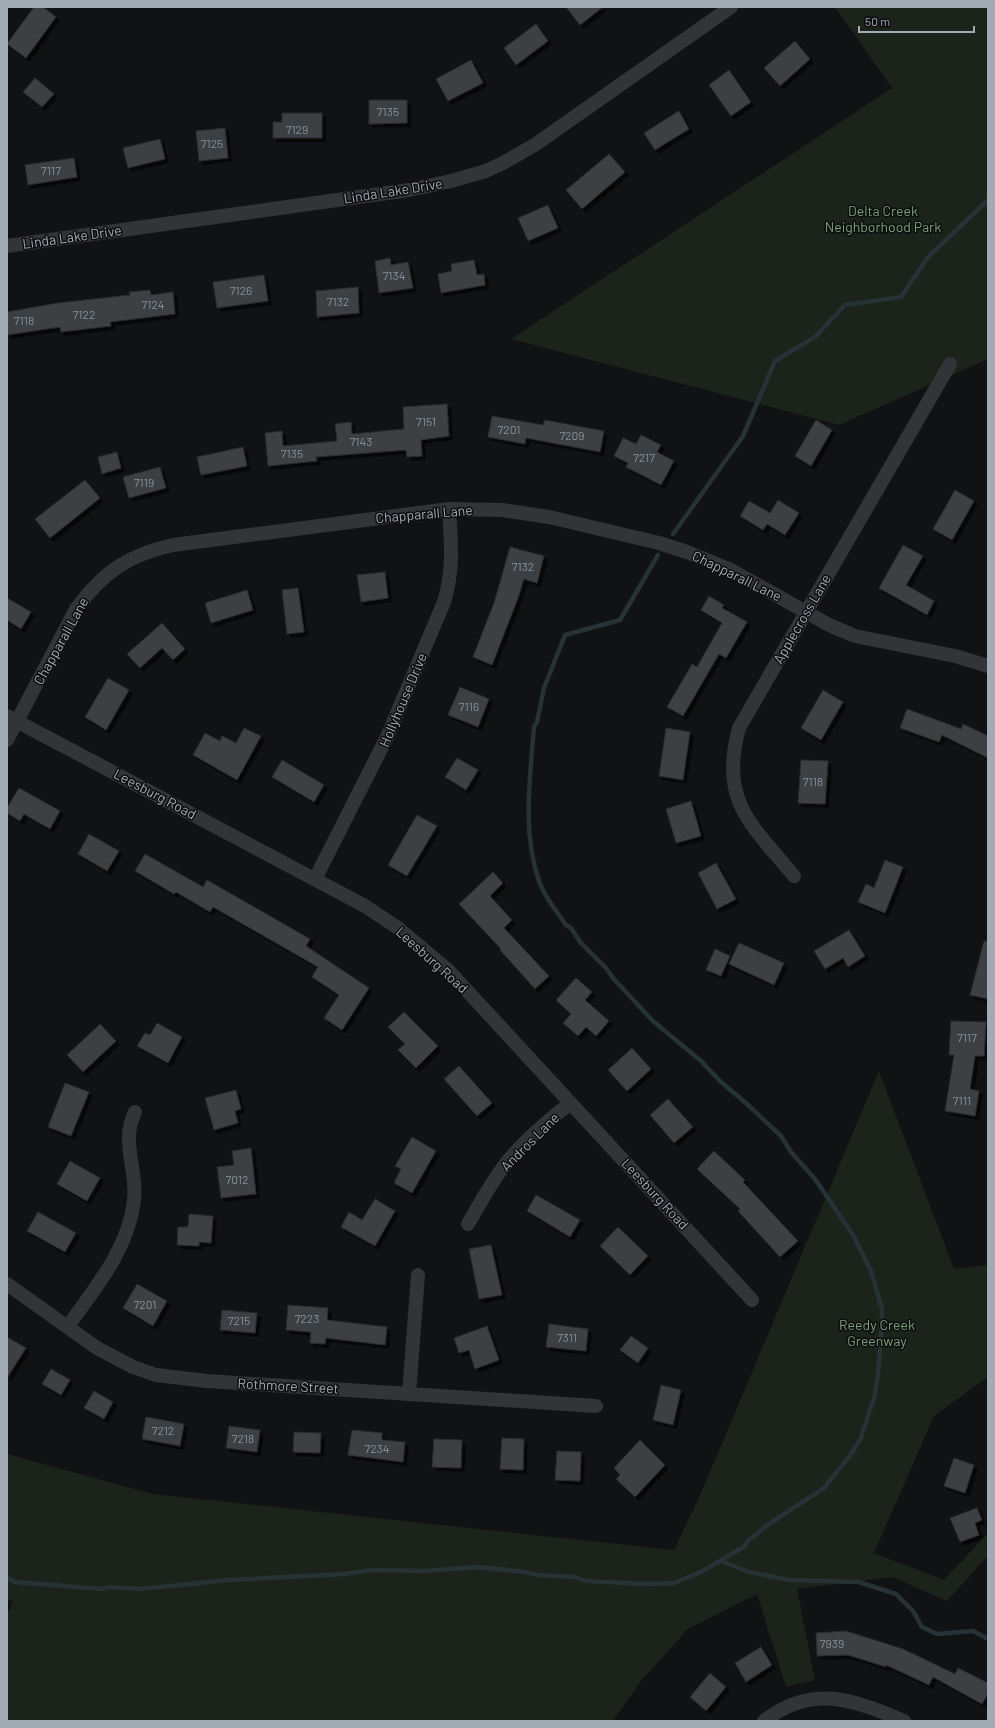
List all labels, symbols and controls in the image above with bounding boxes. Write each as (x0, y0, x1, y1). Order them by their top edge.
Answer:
scale bar (859, 8, 974, 34)
text: 50 m (865, 14, 890, 28)
house number: 7135 (377, 104, 399, 118)
house number: 7129 (286, 122, 308, 136)
house number: 7125 (201, 136, 223, 150)
house number: 7117 (41, 163, 61, 177)
street label: Linda Lake Drive (342, 174, 444, 207)
park label: Delta Creek Neighborhood Park (825, 202, 941, 235)
street label: Linda Lake Drive (21, 221, 123, 252)
house number: 7134 (383, 268, 405, 282)
house number: 7126 (230, 283, 252, 297)
house number: 7132 (327, 294, 349, 308)
house number: 7124 (142, 297, 164, 311)
house number: 7122 (73, 307, 95, 321)
house number: 7118 (14, 313, 34, 327)
house number: 7151 (416, 414, 436, 428)
house number: 7201 (498, 422, 520, 436)
house number: 7209 (559, 428, 585, 442)
house number: 7143 (350, 434, 372, 448)
house number: 7135 (281, 446, 303, 460)
house number: 7217 (633, 450, 655, 464)
house number: 7119 (134, 475, 154, 489)
street label: Chapparall Lane (375, 501, 473, 526)
street label: Chapparall Lane (690, 547, 785, 605)
house number: 7132 (512, 559, 534, 573)
street label: Applecross Lane (769, 571, 834, 667)
street label: Chapparall Lane (30, 594, 92, 687)
street label: Hollyhouse Drive (375, 650, 430, 749)
house number: 7116 (459, 699, 479, 713)
street label: Leesburg Road (111, 765, 199, 822)
house number: 7118 (803, 774, 823, 788)
street label: Leesburg Road (393, 923, 472, 996)
house number: 7117 (957, 1030, 977, 1044)
house number: 7111 (953, 1093, 971, 1107)
street label: Andros Lane (497, 1109, 562, 1174)
street label: Leesburg Road (618, 1155, 693, 1233)
house number: 7012 (226, 1172, 248, 1186)
house number: 7201 (134, 1297, 156, 1311)
house number: 7223 (295, 1311, 319, 1325)
house number: 7215 (228, 1313, 250, 1327)
park label: Reedy Creek Greenway (839, 1316, 915, 1349)
house number: 7311 (557, 1330, 577, 1344)
street label: Rothmore Street (237, 1374, 339, 1397)
house number: 7212 (152, 1423, 174, 1437)
house number: 7218 (232, 1431, 254, 1445)
house number: 7234 (365, 1441, 389, 1455)
house number: 7939 (820, 1636, 844, 1650)

